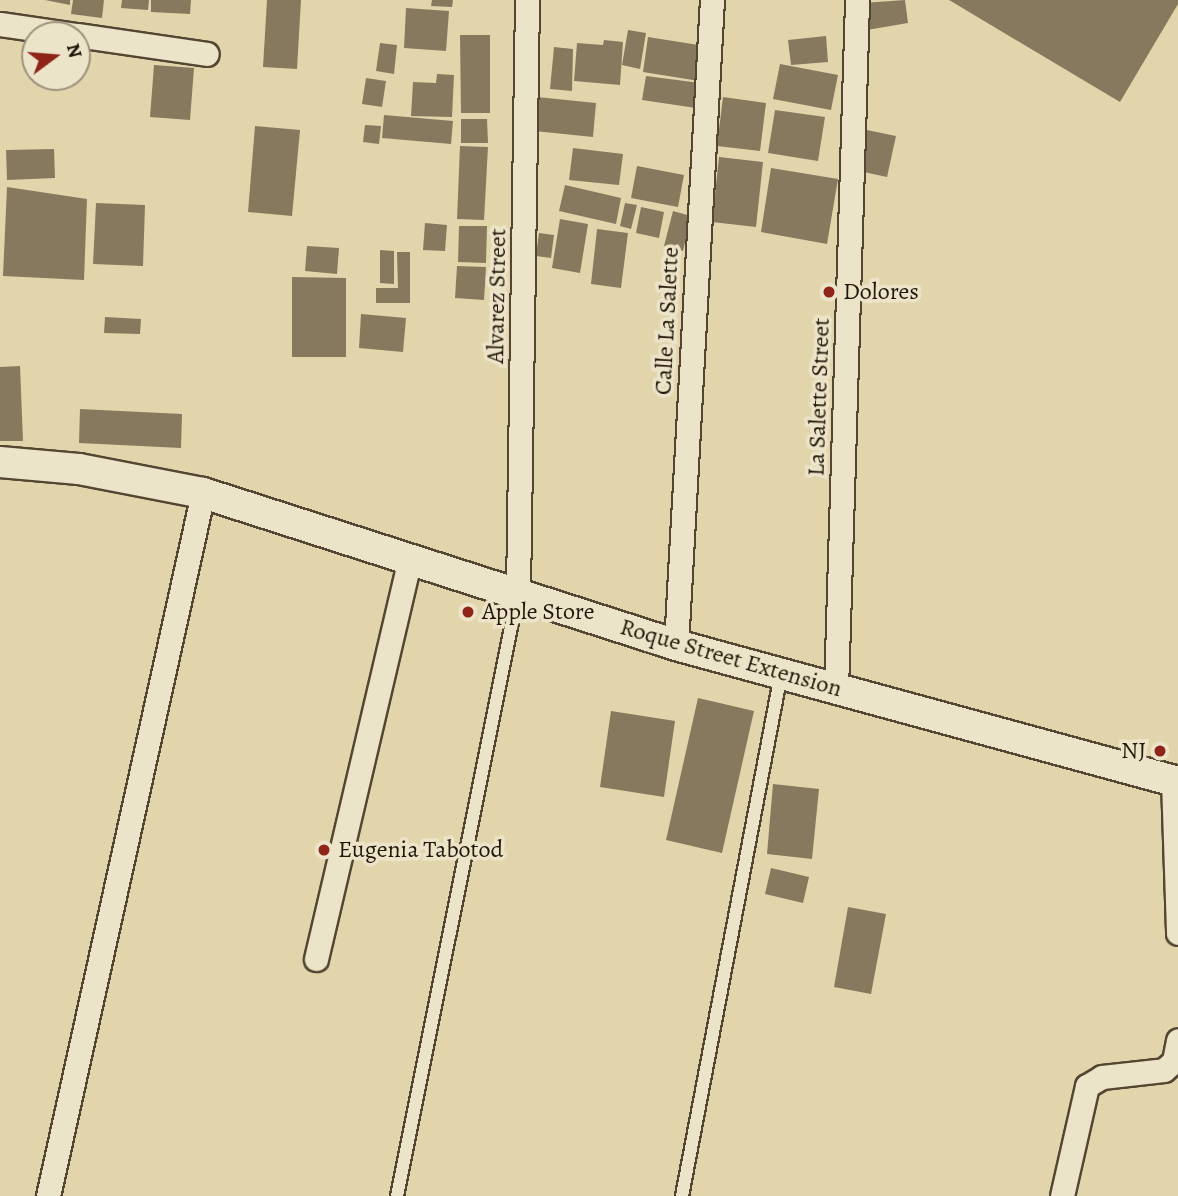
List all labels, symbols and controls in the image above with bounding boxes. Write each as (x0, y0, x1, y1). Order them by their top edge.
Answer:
north arrow (21, 21, 91, 91)
text: N (60, 41, 89, 61)
street label: Alvarez Street (481, 228, 513, 364)
street label: Calle La Salette (649, 246, 685, 396)
place label: Dolores (843, 278, 919, 306)
marker: Dolores (821, 284, 837, 300)
street label: La Salette Street (802, 317, 836, 477)
place label: Apple Store (482, 598, 595, 626)
marker: Apple Store (460, 604, 476, 620)
street label: Roque Street Extension (617, 613, 845, 703)
place label: NJ (1121, 737, 1146, 765)
marker: NJ (1152, 743, 1168, 759)
place label: Eugenia Tabotod (338, 836, 503, 864)
marker: Eugenia Tabotod (316, 842, 332, 858)

